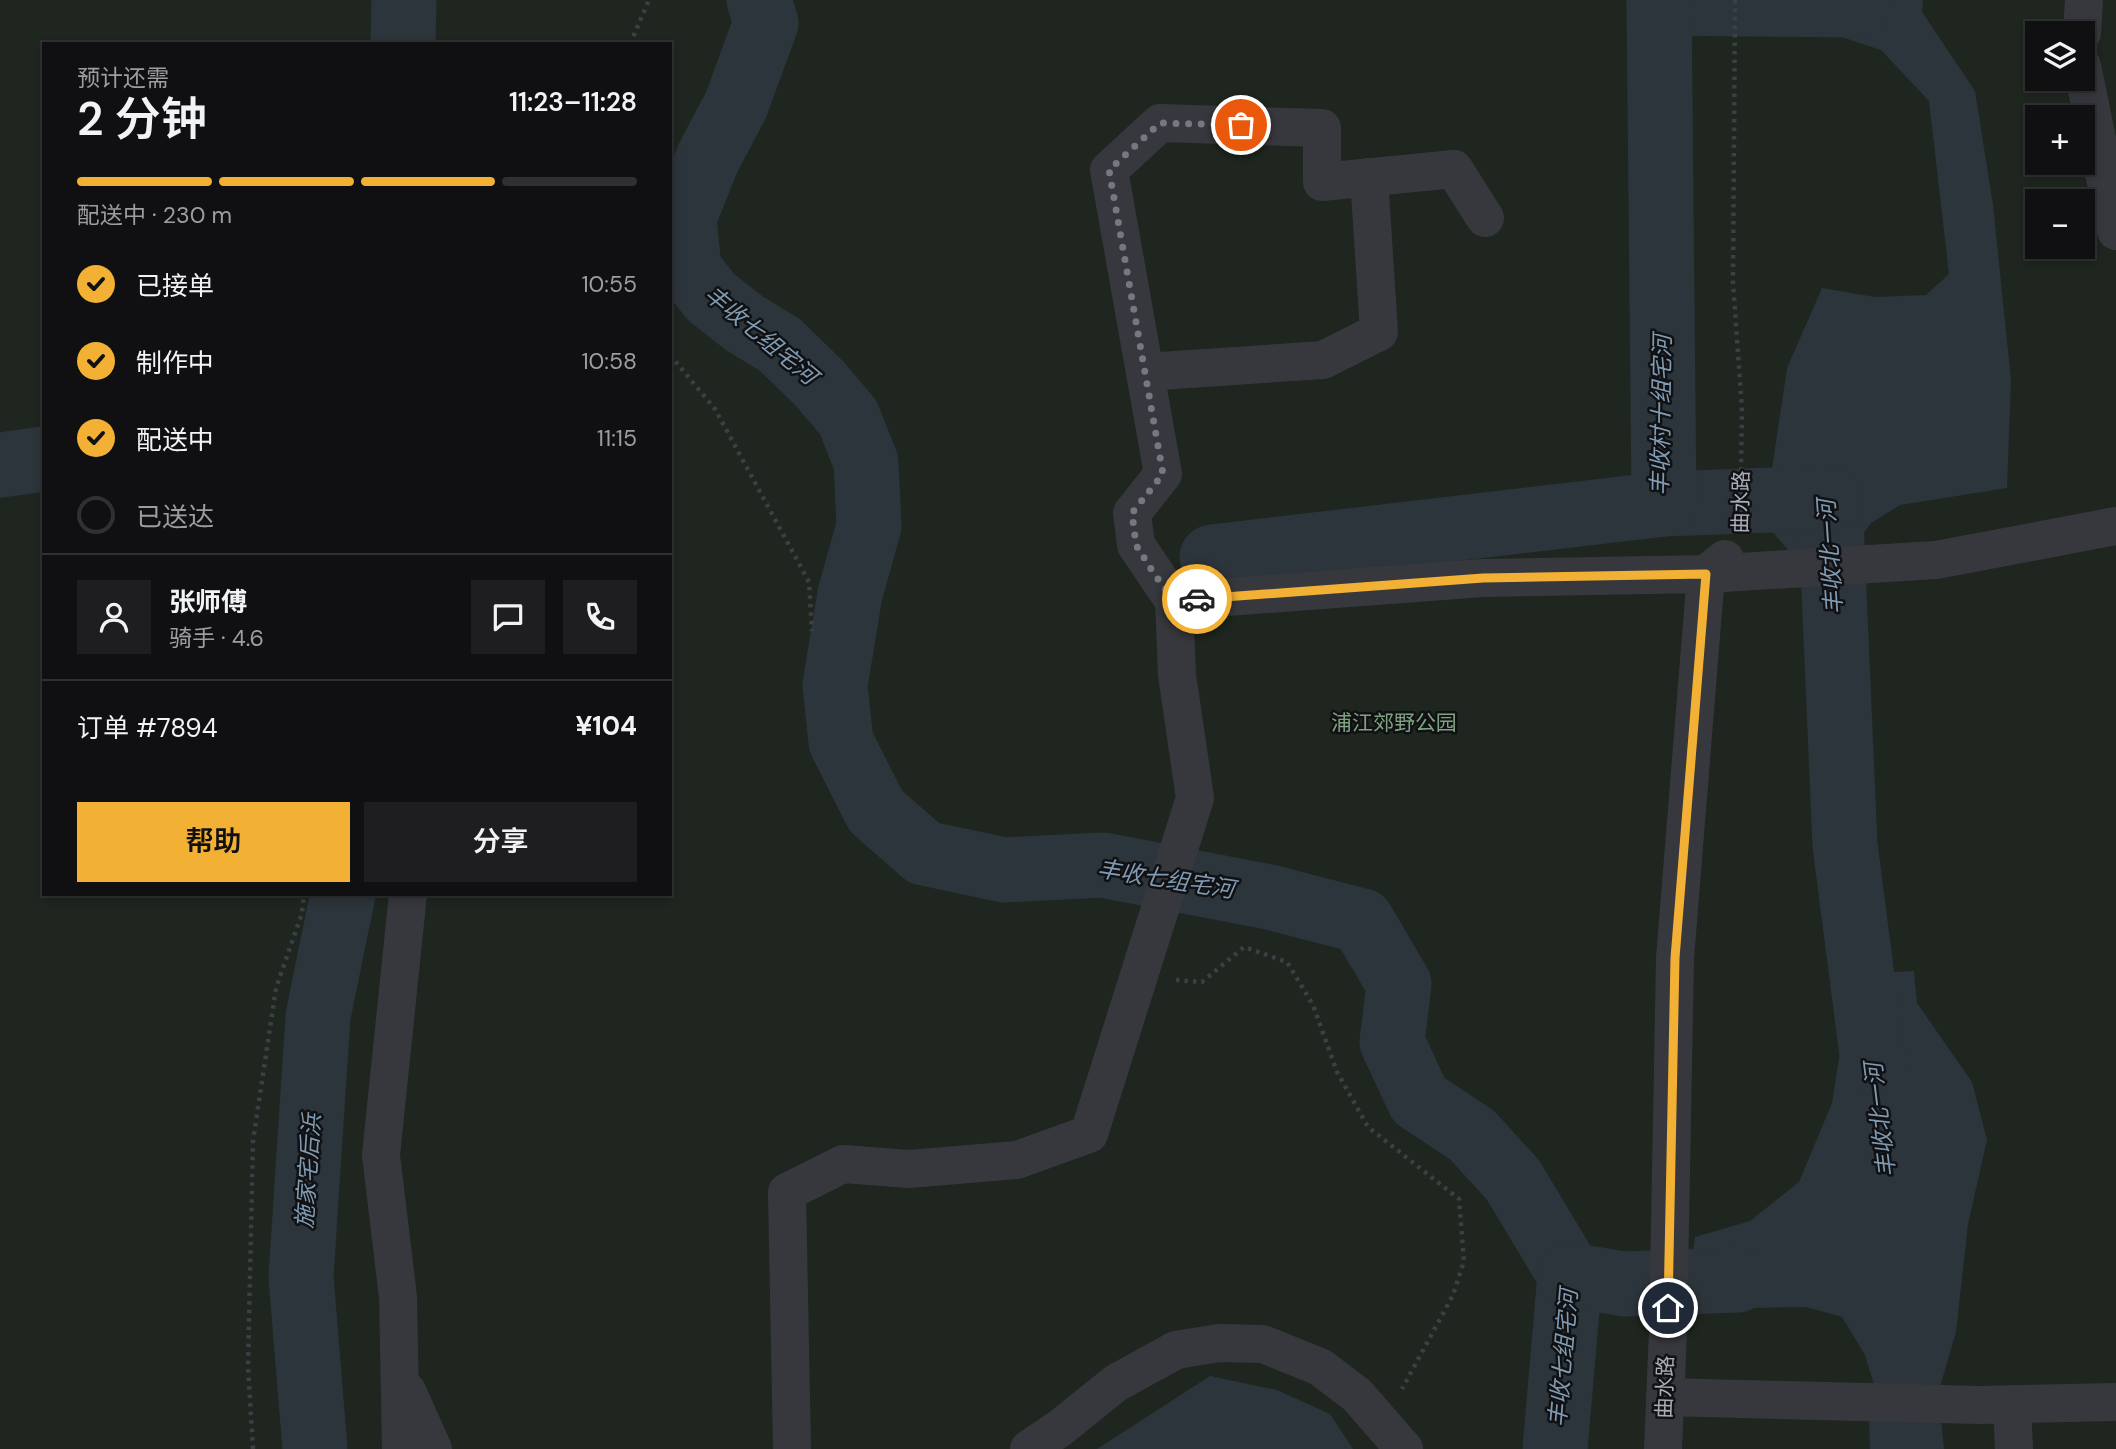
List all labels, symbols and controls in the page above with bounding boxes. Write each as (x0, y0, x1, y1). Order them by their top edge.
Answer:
map controls (2025, 21, 2095, 259)
button: layers (2025, 21, 2095, 91)
text: 预计还需 (77, 63, 169, 93)
text: 11:23–11:28 (509, 85, 637, 119)
text: 2 分钟 (77, 89, 207, 149)
pin (1211, 95, 1271, 155)
button: + (2025, 105, 2095, 175)
icon: bag (1222, 106, 1260, 144)
button: − (2025, 189, 2095, 259)
text: 配送中 · 230 m (77, 200, 232, 230)
icon: check (77, 265, 115, 303)
text: 已接单 (136, 269, 214, 303)
text: 10:55 (581, 269, 637, 299)
water label: 丰收七组宅河 (699, 279, 827, 393)
water label: 丰收村十组宅河 (1645, 330, 1677, 496)
icon: check (77, 342, 115, 380)
text: 制作中 (136, 346, 214, 380)
text: 10:58 (581, 346, 637, 376)
icon: check (77, 419, 115, 457)
text: 配送中 (136, 423, 214, 457)
text: 11:15 (597, 423, 637, 453)
street label: 曲水路 (1726, 470, 1756, 534)
water label: 丰收北一河 (1811, 495, 1849, 615)
text: 已送达 (136, 500, 214, 534)
courier (1162, 564, 1232, 634)
button: person (77, 580, 151, 654)
button: chat (471, 580, 545, 654)
button: phone (563, 580, 637, 654)
icon: car (1178, 580, 1216, 618)
text: 张师傅 (169, 585, 247, 619)
text: 骑手 · 4.6 (169, 623, 264, 653)
text: ¥104 (575, 709, 637, 743)
park label: 浦江郊野公园 (1331, 709, 1457, 737)
text: 订单 #7894 (77, 711, 217, 745)
button: 帮助 (77, 802, 350, 882)
button: 分享 (364, 802, 637, 882)
water label: 丰收七组宅河 (1096, 853, 1240, 905)
water label: 丰收北一河 (1858, 1057, 1902, 1179)
water label: 施家宅后浜 (289, 1111, 327, 1229)
pin (1638, 1278, 1698, 1338)
water label: 丰收七组宅河 (1542, 1284, 1584, 1428)
icon: home (1649, 1289, 1687, 1327)
street label: 曲水路 (1650, 1355, 1680, 1419)

